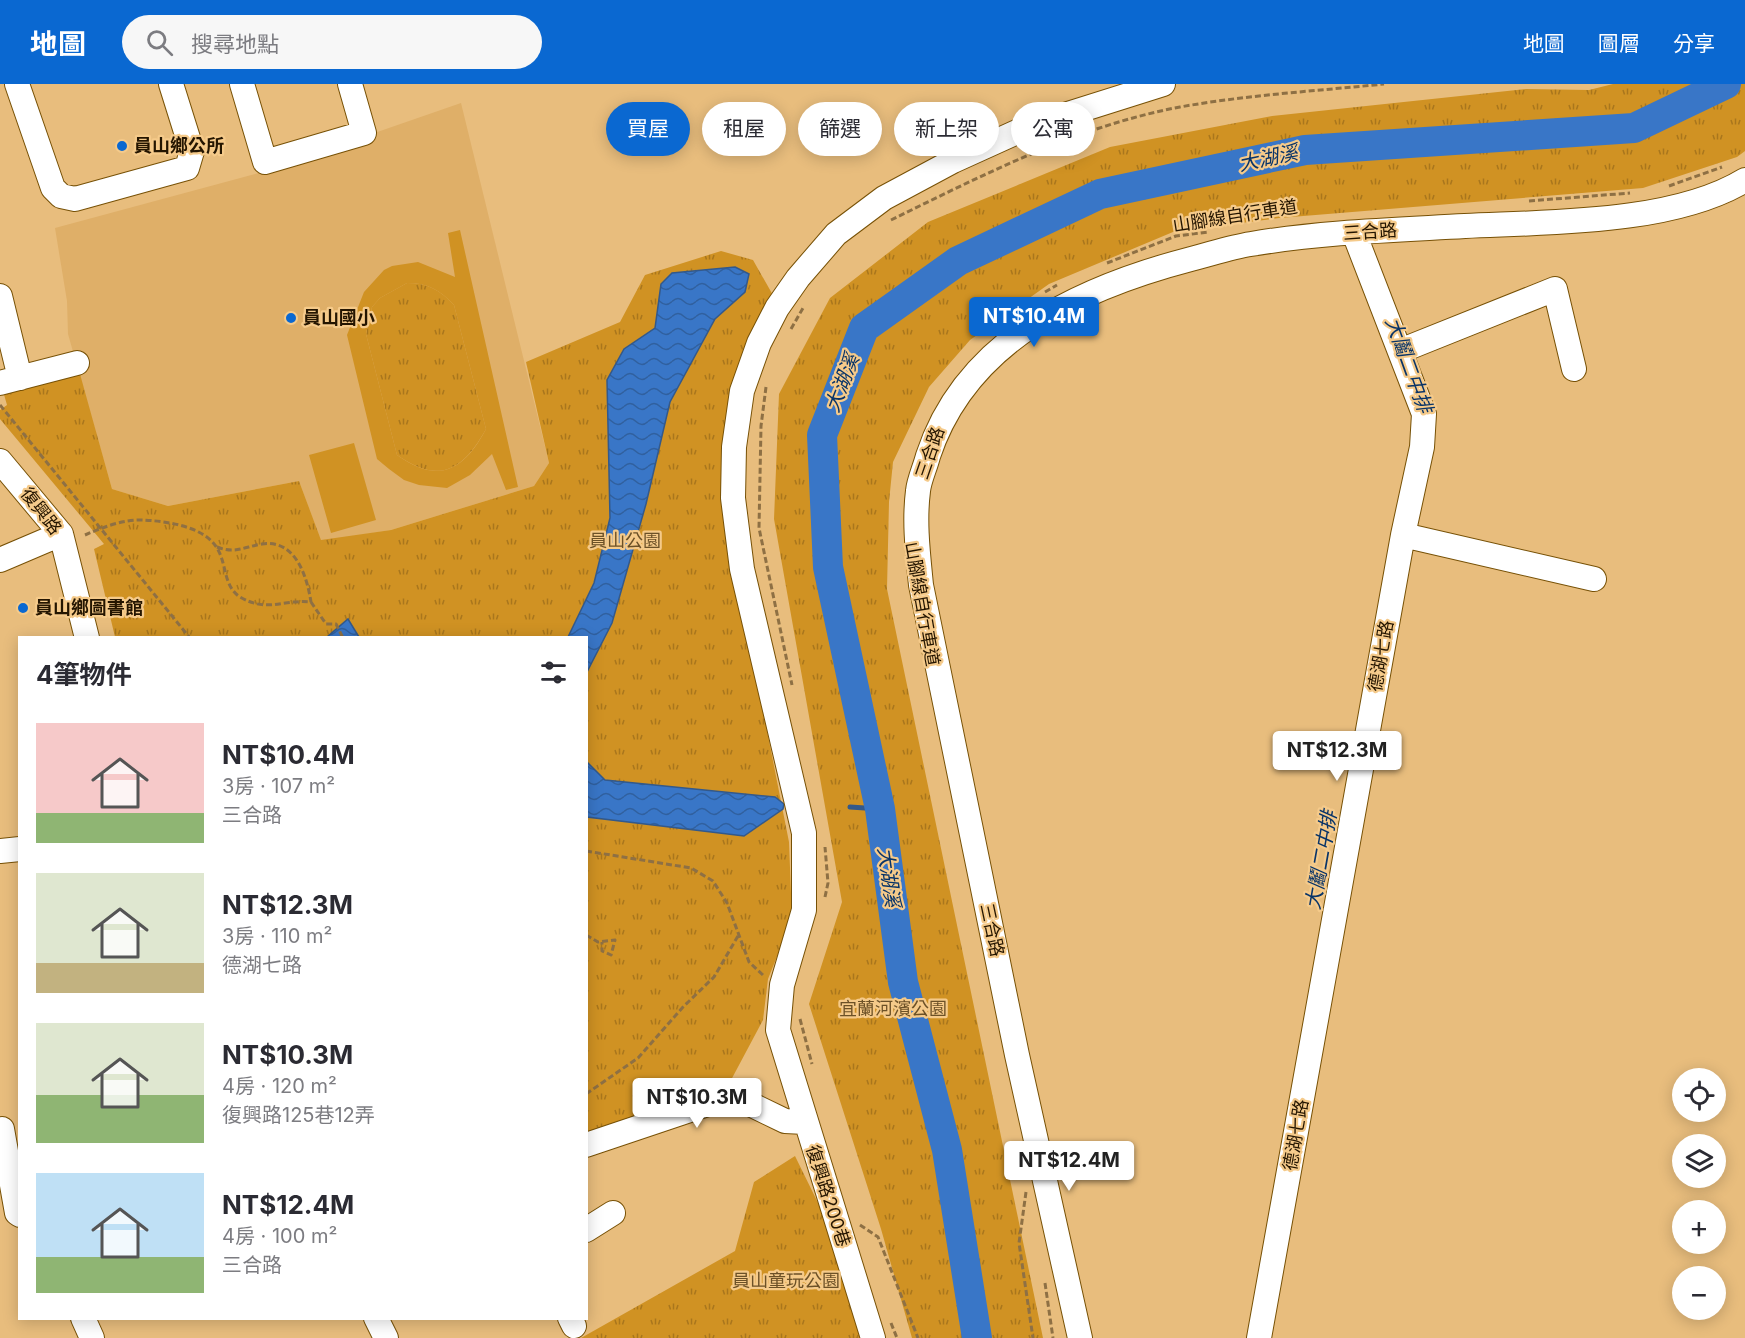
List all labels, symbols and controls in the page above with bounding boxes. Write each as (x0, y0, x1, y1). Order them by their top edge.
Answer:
search box (122, 15, 542, 69)
icon: search (143, 26, 176, 59)
text: 地圖 (30, 27, 86, 61)
text: 搜尋地點 (191, 31, 279, 57)
text: 地圖 (1523, 31, 1565, 56)
text: 圖層 (1598, 31, 1640, 56)
text: 分享 (1673, 31, 1715, 56)
chip: 買屋 (606, 102, 690, 156)
chip: 租屋 (702, 102, 786, 156)
chip: 篩選 (798, 102, 882, 156)
chip: 新上架 (894, 102, 999, 156)
chip: 公寓 (1011, 102, 1095, 156)
place label: 員山鄉公所 (134, 135, 224, 156)
marker: 員山鄉公所 (115, 139, 129, 153)
water label: 大湖溪 (1236, 139, 1303, 176)
street label: 山腳線自行車道 (1171, 195, 1299, 236)
street label: 三合路 (1342, 219, 1398, 244)
pin: NT$10.4M (972, 297, 1096, 348)
text: NT$10.4M (983, 304, 1085, 328)
place label: 員山國小 (303, 307, 375, 328)
marker: 員山國小 (284, 311, 298, 325)
water label: 大鬮二中排 (1381, 314, 1438, 419)
water label: 大湖溪 (820, 348, 865, 415)
street label: 三合路 (911, 424, 948, 482)
street label: 復興路 (16, 483, 66, 538)
park label: 員山公園 (589, 530, 661, 551)
street label: 山腳線自行車道 (901, 540, 944, 668)
place label: 員山鄉圖書館 (35, 597, 143, 618)
marker: 員山鄉圖書館 (16, 601, 30, 615)
street label: 德湖七路 (1364, 619, 1397, 693)
icon: filters (537, 656, 570, 689)
text: 4筆物件 (36, 659, 132, 690)
pin: NT$12.3M (1275, 731, 1399, 782)
text: NT$12.3M (1287, 738, 1387, 762)
text: NT$10.4M (222, 739, 355, 770)
icon: home (84, 747, 156, 819)
text: 3房 · 107 m² (222, 774, 335, 798)
text: 三合路 (222, 803, 282, 827)
water label: 大鬮二中排 (1300, 806, 1342, 911)
water label: 大湖溪 (873, 846, 905, 911)
text: NT$12.3M (222, 889, 353, 920)
icon: home (84, 897, 156, 969)
street label: 三合路 (977, 901, 1008, 958)
text: 3房 · 110 m² (222, 924, 332, 948)
text: 德湖七路 (222, 953, 302, 977)
park label: 宜蘭河濱公園 (839, 998, 947, 1019)
text: NT$10.3M (222, 1039, 353, 1070)
icon: home (84, 1047, 156, 1119)
map controls (1672, 1068, 1726, 1320)
button: locate (1672, 1068, 1726, 1122)
text: 4房 · 120 m² (222, 1074, 337, 1098)
pin: NT$10.3M (635, 1078, 759, 1129)
text: NT$10.3M (647, 1085, 747, 1109)
street label: 德湖七路 (1279, 1098, 1312, 1172)
text: 復興路125巷12弄 (222, 1103, 375, 1127)
button: layers (1672, 1134, 1726, 1188)
pin: NT$12.4M (1007, 1141, 1131, 1192)
street label: 復興路200巷 (802, 1142, 855, 1249)
text: NT$12.4M (1018, 1148, 1120, 1172)
text: NT$12.4M (222, 1189, 354, 1220)
icon: home (84, 1197, 156, 1269)
button: + (1672, 1200, 1726, 1254)
text: 4房 · 100 m² (222, 1224, 337, 1248)
text: 三合路 (222, 1253, 282, 1277)
button: − (1672, 1266, 1726, 1320)
park label: 員山童玩公園 (732, 1270, 840, 1291)

